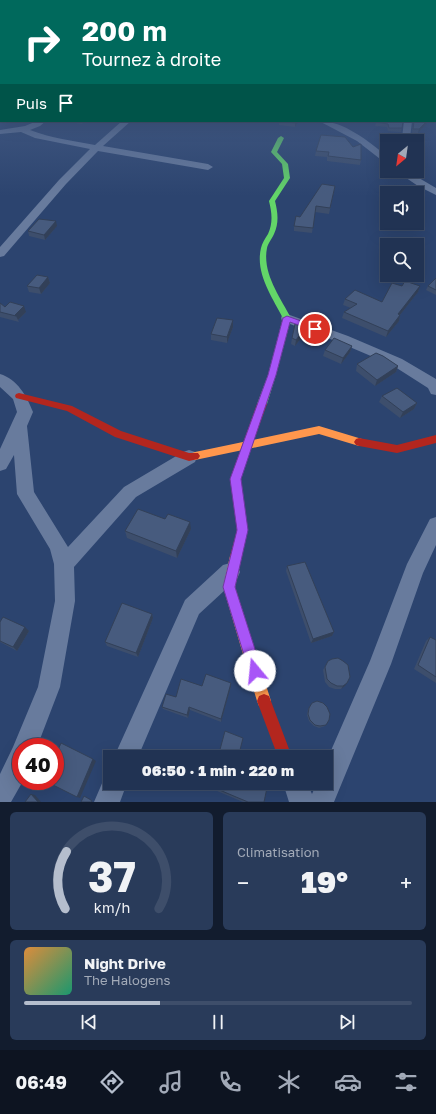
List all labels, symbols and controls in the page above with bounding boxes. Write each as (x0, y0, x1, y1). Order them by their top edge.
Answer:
text: 200 m (82, 14, 167, 47)
icon: right (16, 16, 68, 68)
text: Tournez à droite (82, 48, 221, 70)
icon: arrive (55, 92, 77, 114)
text: Puis (16, 94, 47, 112)
north arrow (380, 134, 424, 178)
map controls (380, 134, 424, 282)
button: sound (380, 186, 424, 230)
button: search (380, 238, 424, 282)
pin (298, 312, 332, 346)
icon: arrive (304, 318, 326, 340)
position arrow (234, 650, 276, 692)
speed limit sign: 40 (12, 738, 64, 790)
text: 06:50 · 1 min · 220 m (142, 761, 294, 779)
text: Climatisation (237, 844, 319, 860)
text: 37 (87, 851, 136, 901)
text: 19° (301, 864, 348, 900)
text: − (237, 869, 249, 896)
text: + (400, 869, 412, 896)
text: km/h (93, 899, 130, 916)
text: Night Drive (84, 954, 166, 972)
text: The Halogens (84, 972, 170, 988)
icon: previous (78, 1011, 100, 1033)
icon: pause (207, 1011, 229, 1033)
icon: next (336, 1011, 358, 1033)
icon: directions (98, 1068, 126, 1096)
icon: music (157, 1068, 185, 1096)
icon: phone (216, 1068, 244, 1096)
icon: climate (275, 1068, 303, 1096)
icon: car (334, 1068, 362, 1096)
icon: filters (392, 1068, 420, 1096)
text: 06:49 (15, 1071, 67, 1093)

